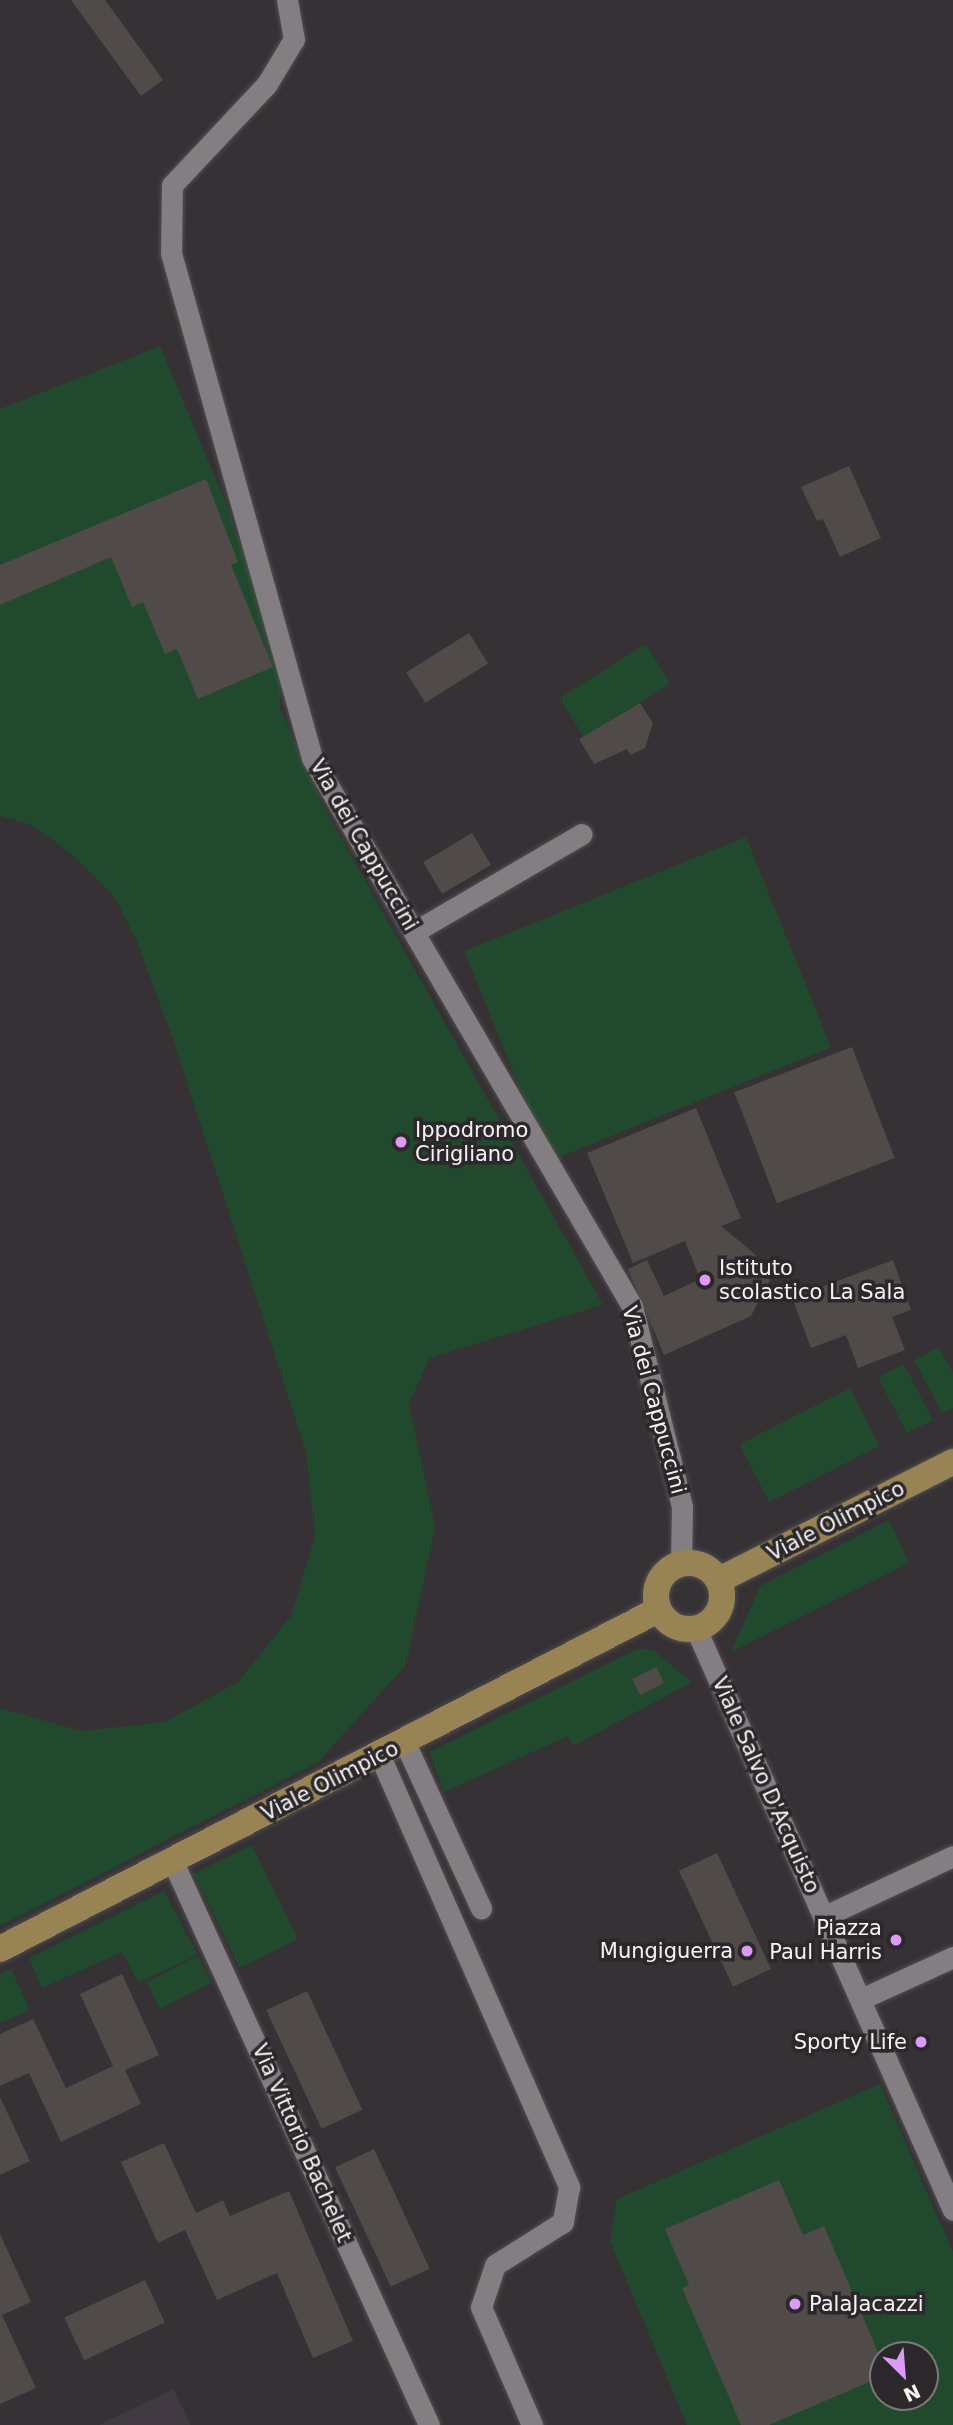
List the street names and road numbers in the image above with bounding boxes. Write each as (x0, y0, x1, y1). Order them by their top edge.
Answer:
street label: Via dei Cappuccini (305, 755, 423, 935)
street label: Via dei Cappuccini (617, 1303, 691, 1497)
street label: Viale Olimpico (763, 1476, 909, 1566)
street label: Viale Salvo D'Acquisto (707, 1673, 825, 1897)
street label: Viale Olimpico (257, 1736, 403, 1826)
street label: Via Vittorio Bachelet (247, 2040, 357, 2246)

